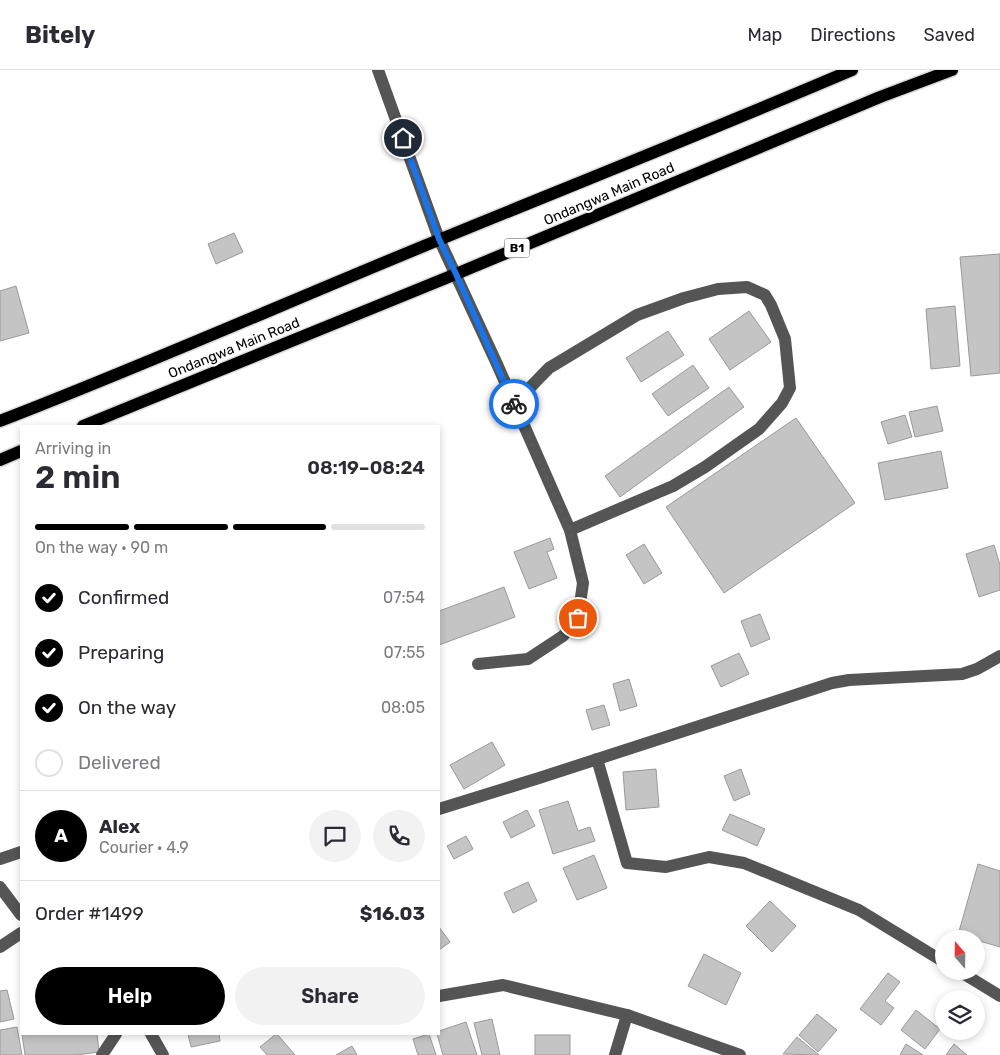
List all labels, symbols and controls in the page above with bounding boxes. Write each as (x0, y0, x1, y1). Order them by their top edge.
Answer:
text: Bitely (25, 21, 95, 49)
text: Map (747, 24, 782, 46)
text: Directions (810, 24, 896, 46)
text: Saved (924, 24, 975, 46)
pin (382, 117, 424, 159)
icon: home (389, 124, 417, 152)
street label: Ondangwa Main Road (541, 159, 677, 229)
road number: B1 (504, 238, 530, 258)
street label: Ondangwa Main Road (166, 314, 302, 382)
courier (489, 379, 539, 429)
icon: bike (500, 390, 528, 418)
text: Arriving in (35, 439, 111, 458)
text: 08:19–08:24 (307, 456, 425, 479)
text: 2 min (35, 458, 120, 496)
text: On the way · 90 m (35, 538, 168, 557)
icon: check (35, 584, 63, 612)
text: Confirmed (78, 586, 169, 609)
text: 07:54 (383, 588, 425, 607)
pin (557, 597, 599, 639)
icon: bag (564, 604, 592, 632)
icon: check (35, 639, 63, 667)
text: Preparing (78, 641, 164, 664)
text: 07:55 (384, 643, 425, 662)
icon: check (35, 694, 63, 722)
text: On the way (78, 696, 176, 719)
text: 08:05 (381, 698, 425, 717)
text: Delivered (78, 751, 161, 774)
button: chat (309, 810, 361, 862)
button: phone (373, 810, 425, 862)
text: Alex (99, 815, 140, 838)
text: A (54, 824, 68, 847)
text: Courier · 4.9 (99, 838, 189, 857)
text: Order #1499 (35, 902, 144, 925)
text: $16.03 (360, 902, 425, 925)
north arrow (935, 930, 985, 980)
map controls (935, 930, 985, 1040)
button: Help (35, 967, 225, 1025)
button: Share (235, 967, 425, 1025)
button: layers (935, 990, 985, 1040)

